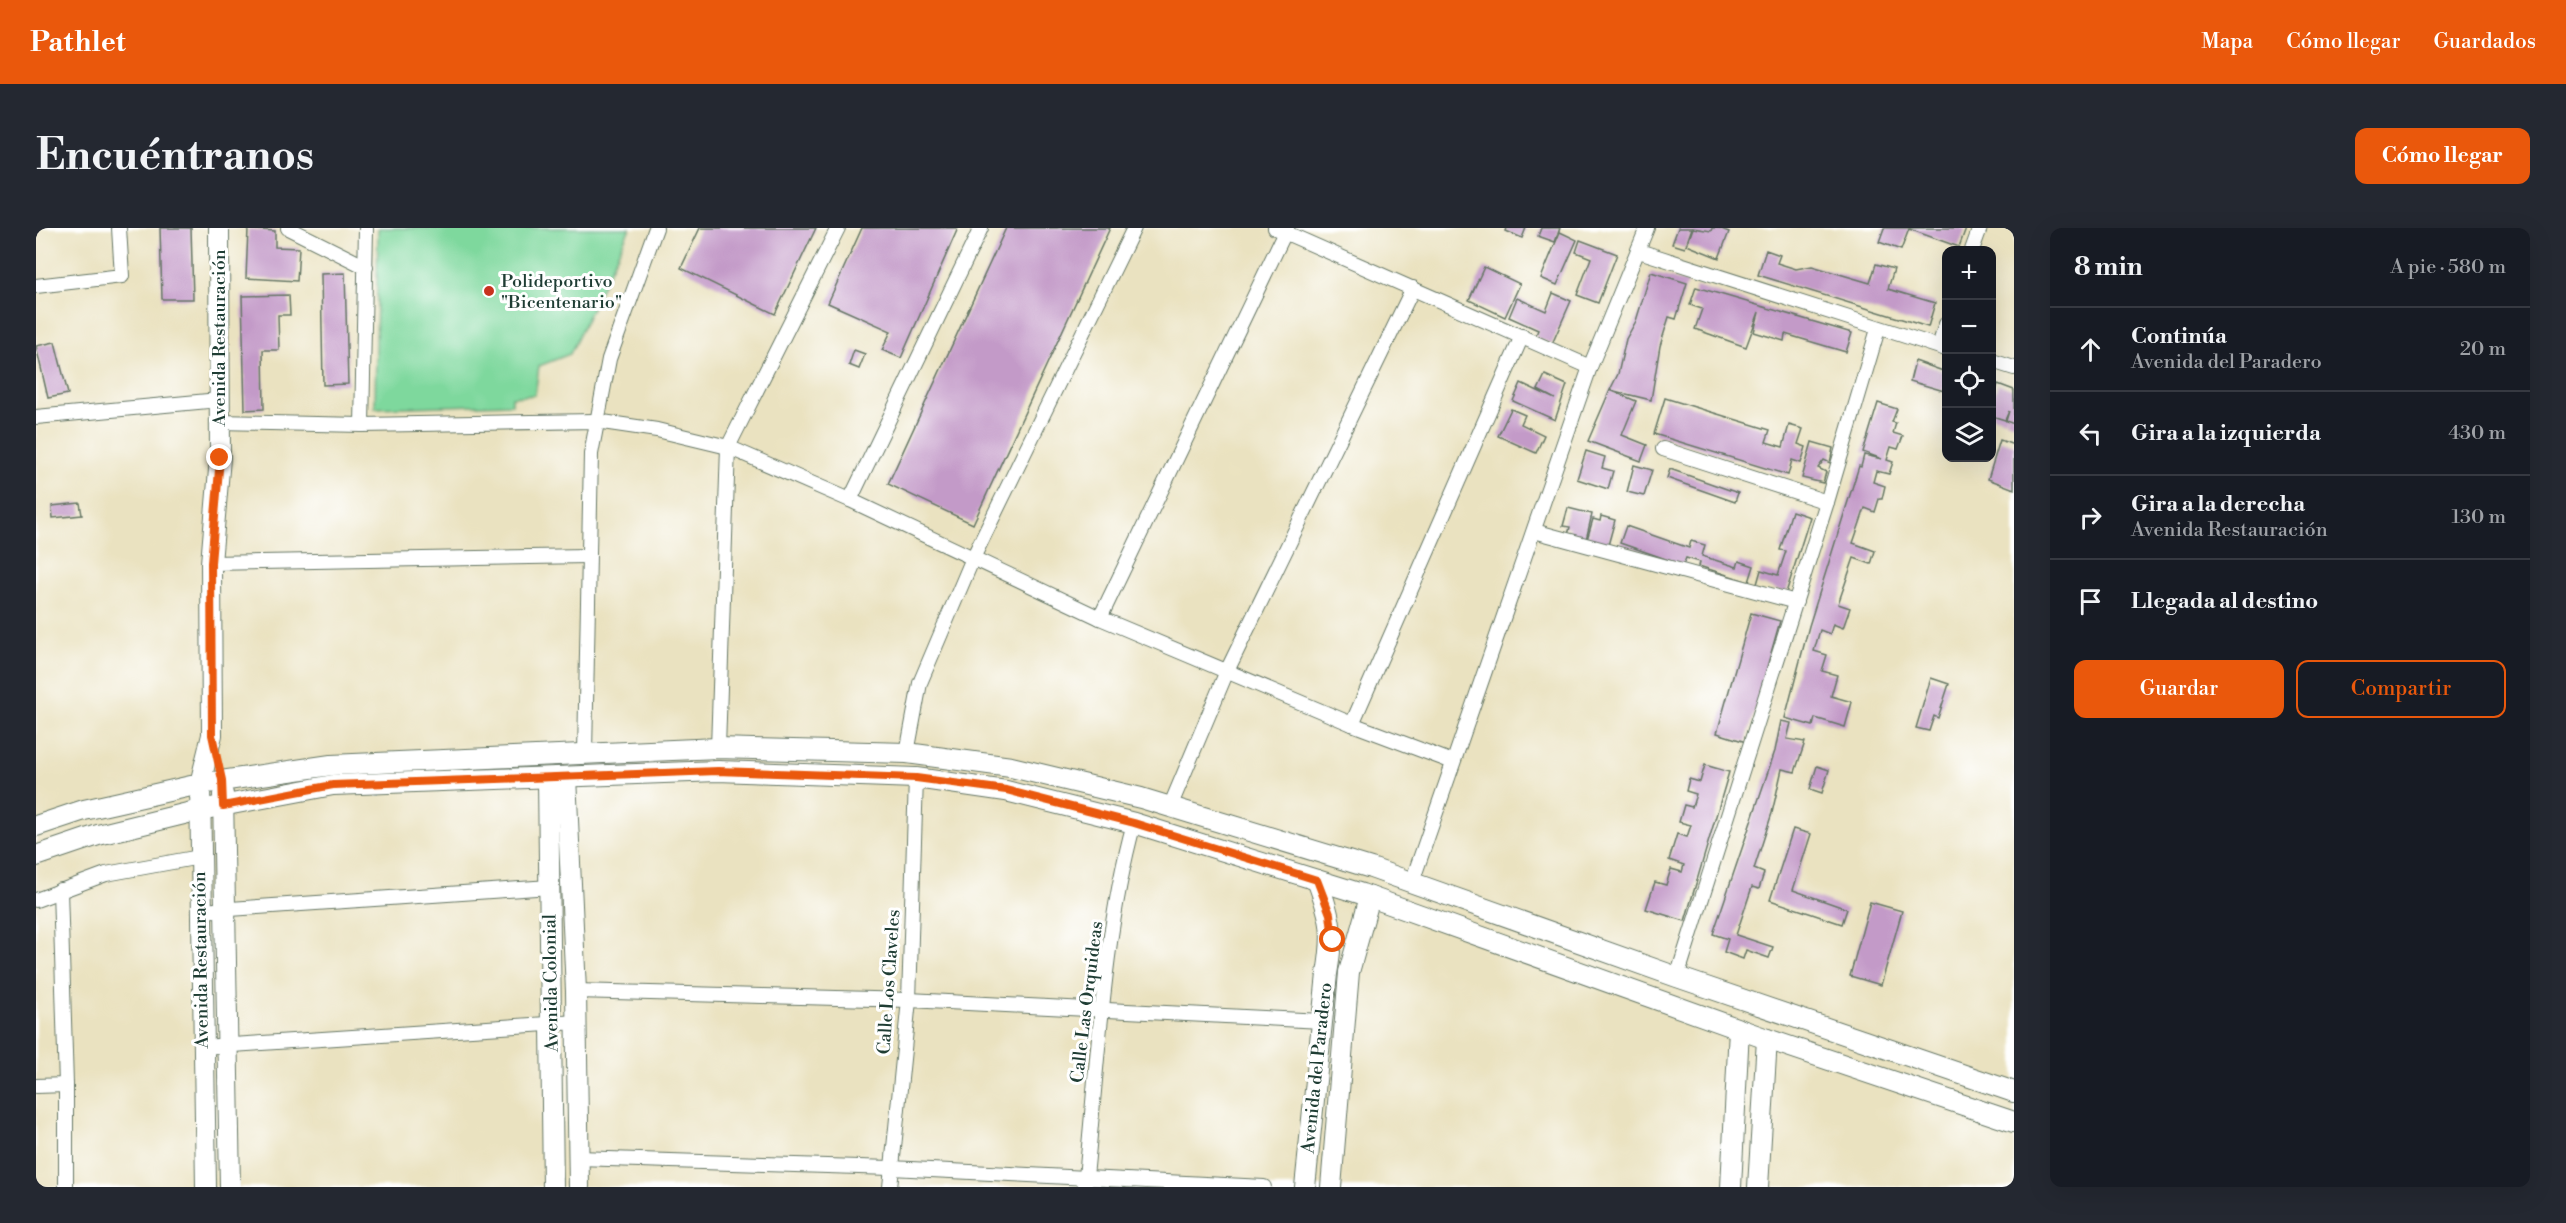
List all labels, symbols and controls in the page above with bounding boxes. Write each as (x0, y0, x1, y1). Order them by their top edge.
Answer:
text: Pathlet (30, 25, 126, 60)
text: Mapa (2201, 29, 2253, 55)
text: Cómo llegar (2286, 29, 2401, 55)
text: Guardados (2434, 29, 2536, 55)
button: Cómo llegar (2355, 128, 2530, 184)
text: Encuéntranos (36, 130, 314, 183)
map controls (1942, 246, 1996, 462)
button: + (1942, 246, 1996, 300)
street label: Avenida Restauración (208, 249, 231, 428)
text: 8 min (2074, 251, 2143, 283)
text: A pie · 580 m (2390, 255, 2506, 280)
place label: Polideportivo "Bicentenario" (501, 270, 622, 314)
marker: Polideportivo "Bicentenario" (482, 284, 496, 298)
button: − (1942, 300, 1996, 354)
text: Continúa (2131, 323, 2227, 350)
icon: ahead (2074, 333, 2107, 366)
text: 20 m (2460, 337, 2506, 362)
text: Avenida del Paradero (2131, 350, 2322, 375)
button: locate (1942, 354, 1996, 408)
button: layers (1942, 408, 1996, 462)
icon: left (2074, 417, 2107, 450)
text: Gira a la izquierda (2131, 420, 2321, 447)
text: 430 m (2448, 421, 2506, 446)
route end (206, 444, 232, 470)
text: Gira a la derecha (2131, 491, 2305, 518)
icon: right (2074, 501, 2107, 534)
text: 130 m (2451, 505, 2506, 530)
text: Avenida Restauración (2131, 518, 2328, 543)
icon: arrive (2074, 585, 2107, 618)
text: Llegada al destino (2131, 588, 2318, 615)
button: Guardar (2074, 660, 2284, 718)
button: Compartir (2296, 660, 2506, 718)
street label: Avenida Restauración (188, 871, 214, 1050)
street label: Calle Los Claveles (872, 909, 906, 1055)
street label: Avenida Colonial (538, 913, 564, 1053)
street label: Calle Las Orquideas (1066, 920, 1108, 1084)
route start (1319, 926, 1345, 952)
street label: Avenida del Paradero (1296, 981, 1337, 1156)

